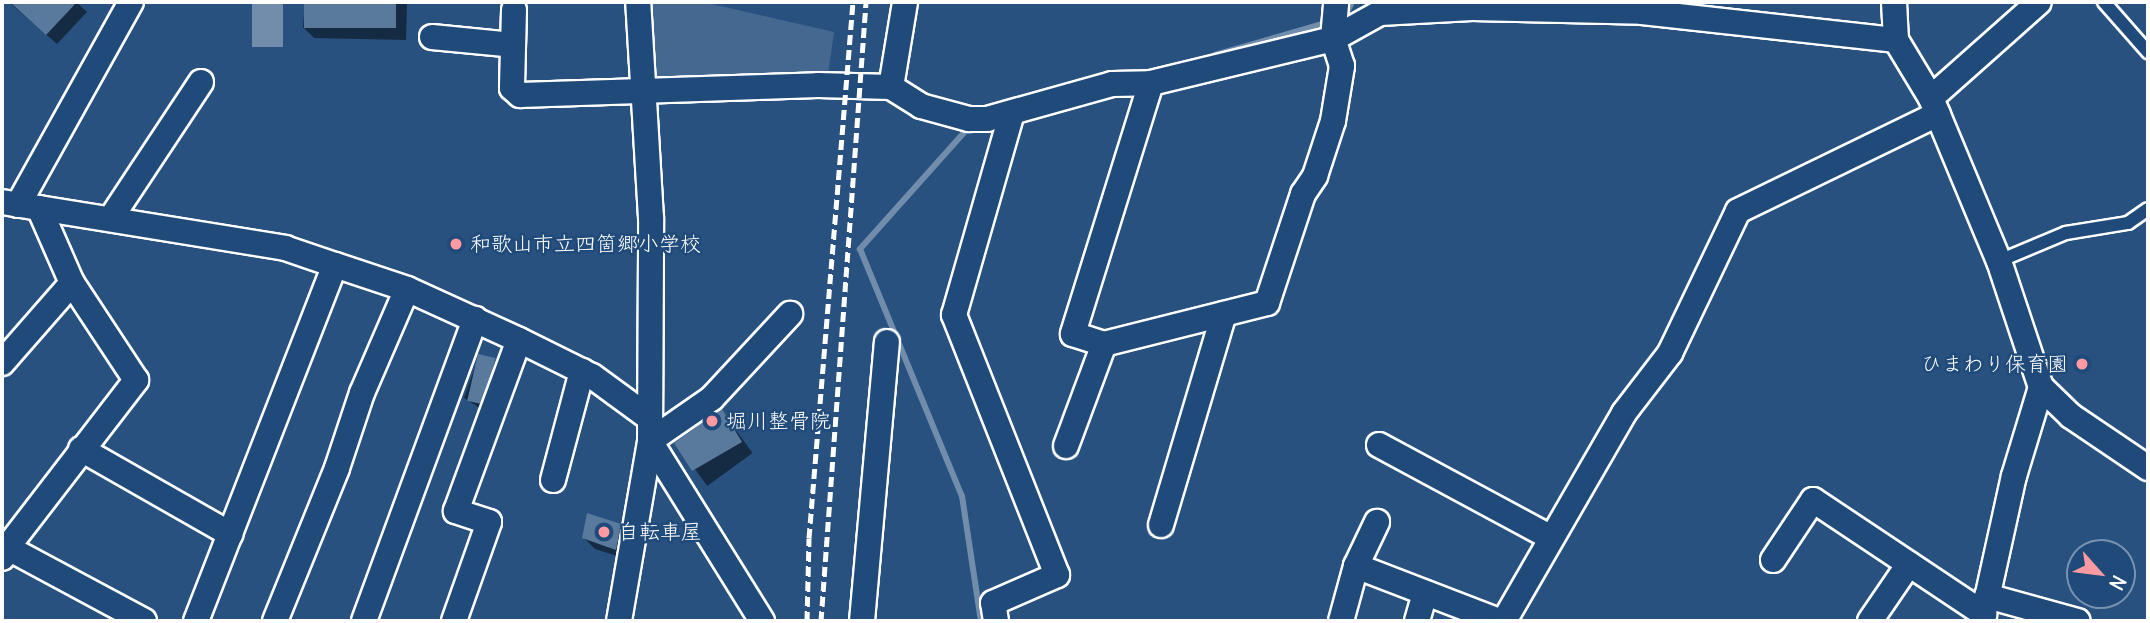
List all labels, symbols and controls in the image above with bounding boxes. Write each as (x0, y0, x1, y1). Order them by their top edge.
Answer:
place label: 和歌山市立四箇郷小学校 (470, 231, 701, 257)
marker: 和歌山市立四箇郷小学校 (448, 236, 464, 252)
place label: ひまわり保育園 (1921, 351, 2068, 377)
marker: ひまわり保育園 (2074, 356, 2090, 372)
place label: 堀川整骨院 (726, 408, 831, 434)
marker: 堀川整骨院 (704, 413, 720, 429)
place label: 自転車屋 (618, 519, 702, 545)
marker: 自転車屋 (596, 524, 612, 540)
north arrow (2066, 539, 2136, 609)
text: N (2104, 571, 2131, 594)

